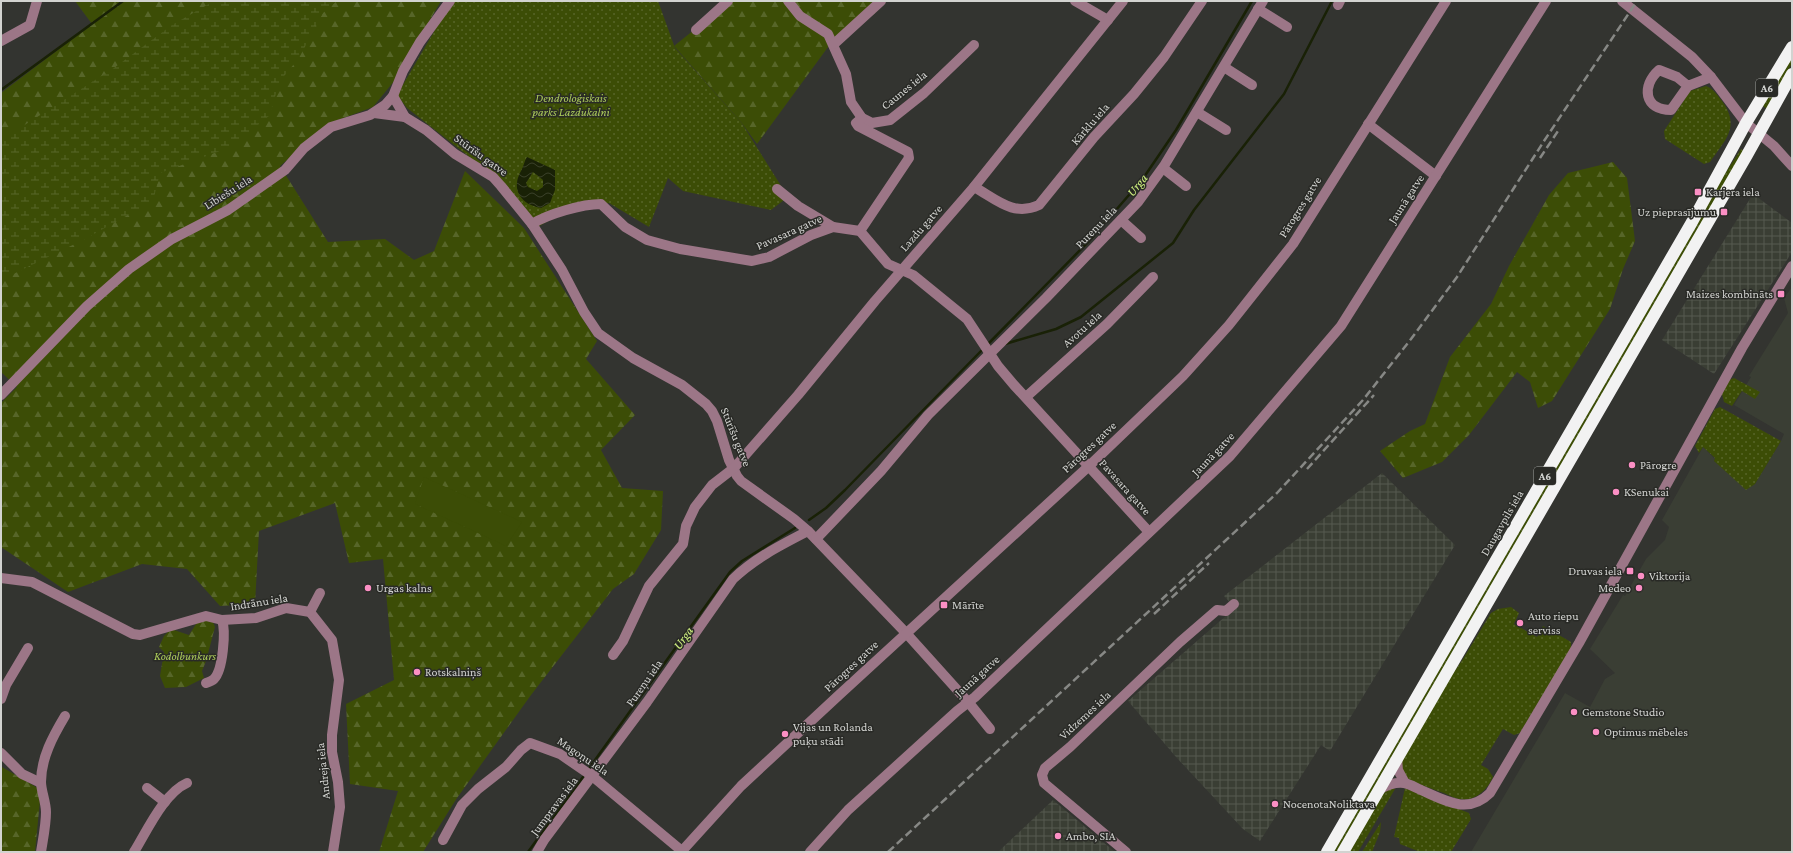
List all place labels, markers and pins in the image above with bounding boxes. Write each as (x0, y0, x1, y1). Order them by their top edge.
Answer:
place label: Karjera iela (1706, 185, 1760, 199)
marker: Karjera iela (1693, 187, 1703, 197)
place label: Uz pieprasījumu (1637, 205, 1717, 219)
marker: Uz pieprasījumu (1719, 207, 1729, 217)
place label: Maizes kombināts (1686, 287, 1773, 301)
marker: Maizes kombināts (1776, 289, 1786, 299)
place label: Pārogre (1640, 458, 1676, 472)
marker: Pārogre (1627, 460, 1637, 470)
place label: KSenukai (1624, 485, 1669, 499)
marker: KSenukai (1611, 487, 1621, 497)
place label: Druvas iela (1568, 564, 1622, 578)
marker: Druvas iela (1625, 566, 1635, 576)
place label: Viktorija (1649, 569, 1691, 583)
marker: Viktorija (1636, 571, 1646, 581)
place label: Urgas kalns (376, 581, 432, 595)
place label: Medeo (1598, 581, 1631, 595)
marker: Urgas kalns (363, 583, 373, 593)
marker: Medeo (1634, 583, 1644, 593)
place label: Mārīte (952, 598, 984, 612)
marker: Mārīte (939, 600, 949, 610)
place label: Auto riepu serviss (1528, 609, 1579, 637)
marker: Auto riepu serviss (1515, 618, 1525, 628)
place label: Rotskalniņš (425, 665, 481, 680)
marker: Rotskalniņš (412, 667, 422, 677)
place label: Gemstone Studio (1582, 705, 1664, 719)
marker: Gemstone Studio (1569, 707, 1579, 717)
place label: Vijas un Rolanda puķu stādi (793, 720, 873, 749)
place label: Optimus mēbeles (1604, 725, 1688, 739)
marker: Optimus mēbeles (1591, 727, 1601, 737)
marker: Vijas un Rolanda puķu stādi (780, 729, 790, 739)
place label: NocenotaNoliktava (1283, 797, 1375, 811)
marker: NocenotaNoliktava (1270, 799, 1280, 809)
place label: Ambo, SIA (1066, 829, 1116, 843)
marker: Ambo, SIA (1053, 831, 1063, 841)

